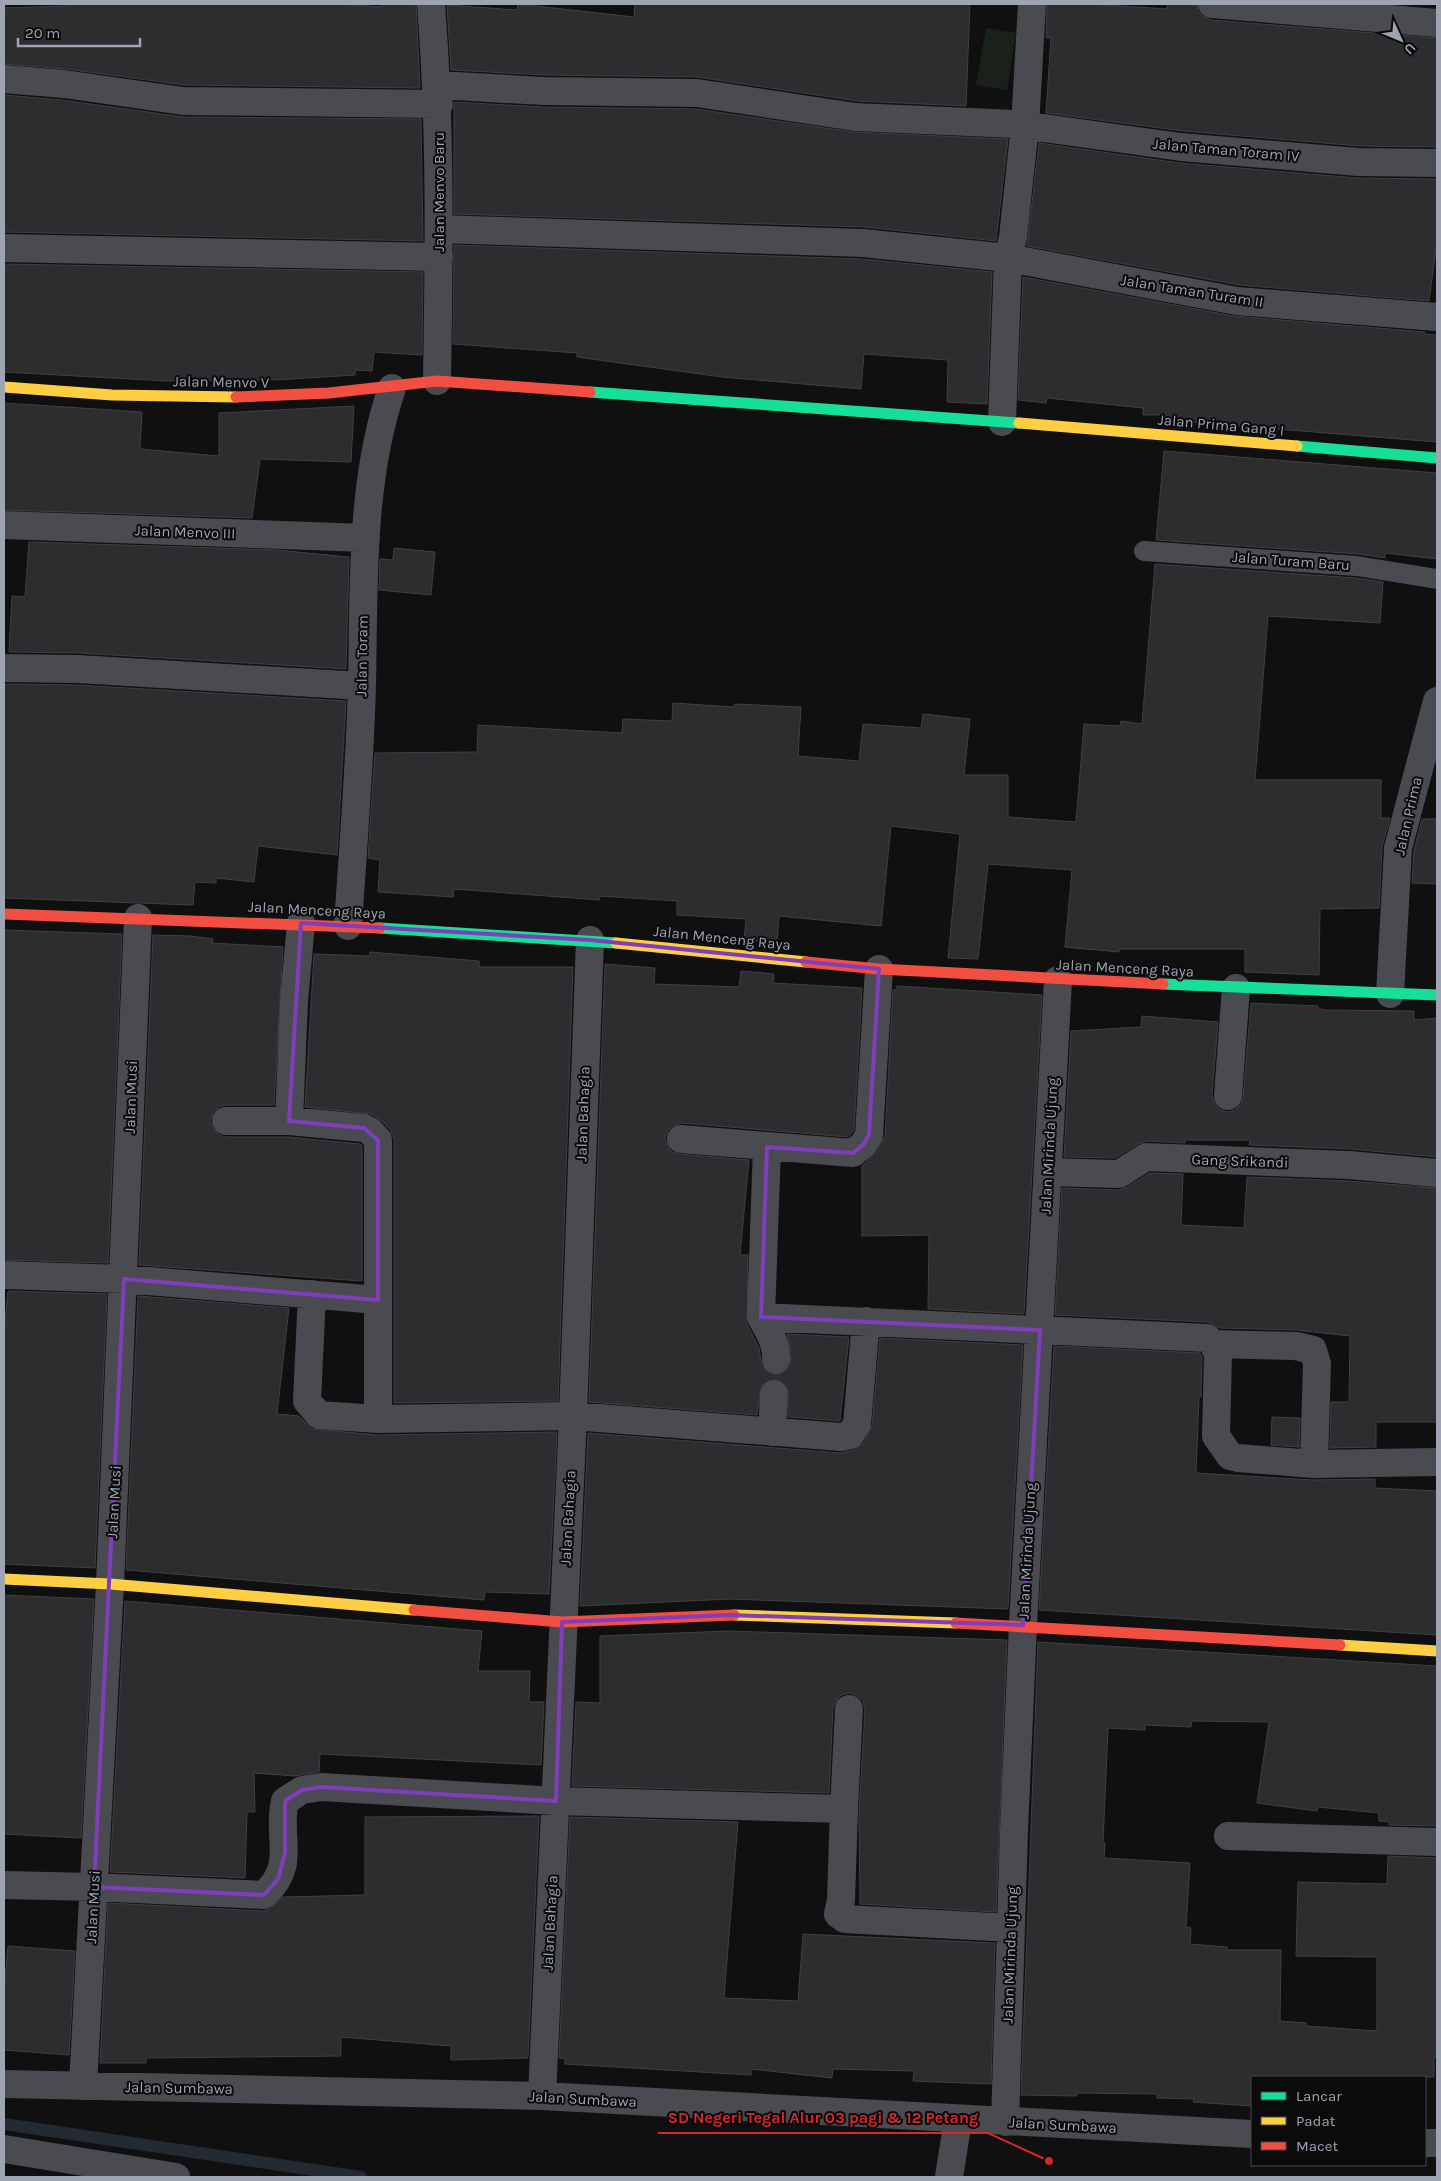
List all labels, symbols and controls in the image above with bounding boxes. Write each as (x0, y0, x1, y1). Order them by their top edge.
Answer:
scale bar (18, 15, 140, 47)
north arrow (1376, 15, 1426, 65)
text: 20 m (25, 24, 60, 42)
text: U (1401, 39, 1419, 58)
street label: Jalan Menvo Baru (430, 132, 448, 252)
street label: Jalan Taman Toram IV (1152, 135, 1301, 165)
street label: Jalan Taman Turam II (1119, 271, 1265, 311)
street label: Jalan Menvo V (173, 372, 270, 392)
street label: Jalan Prima Gang I (1157, 411, 1285, 439)
street label: Jalan Menvo III (134, 521, 236, 543)
street label: Jalan Turam Baru (1231, 548, 1351, 574)
street label: Jalan Toram (352, 615, 372, 697)
street label: Jalan Prima (1390, 775, 1426, 857)
street label: Jalan Menceng Raya (248, 897, 386, 923)
street label: Jalan Menceng Raya (652, 922, 792, 954)
street label: Jalan Menceng Raya (1056, 955, 1194, 981)
street label: Jalan Musi (121, 1060, 141, 1134)
street label: Jalan Bahagia (572, 1066, 594, 1162)
street label: Jalan Mirinda Ujung (1036, 1076, 1062, 1215)
street label: Gang Srikandi (1191, 1150, 1289, 1172)
street label: Jalan Musi (103, 1465, 125, 1539)
street label: Jalan Bahagia (557, 1470, 579, 1566)
street label: Jalan Mirinda Ujung (1014, 1481, 1040, 1620)
street label: Jalan Musi (82, 1870, 104, 1944)
street label: Jalan Bahagia (539, 1875, 561, 1971)
street label: Jalan Mirinda Ujung (999, 1886, 1021, 2024)
legend (1251, 2076, 1426, 2166)
street label: Jalan Sumbawa (125, 2078, 233, 2098)
street label: Jalan Sumbawa (529, 2087, 637, 2111)
text: Lancar (1296, 2087, 1342, 2105)
callout: SD Negeri Tegal Alur 03 pagi & 12 Petang (658, 2102, 988, 2133)
text: SD Negeri Tegal Alur 03 pagi & 12 Petang (668, 2108, 978, 2127)
text: Padat (1296, 2112, 1336, 2130)
street label: Jalan Sumbawa (1009, 2113, 1117, 2137)
text: Macet (1296, 2137, 1338, 2155)

